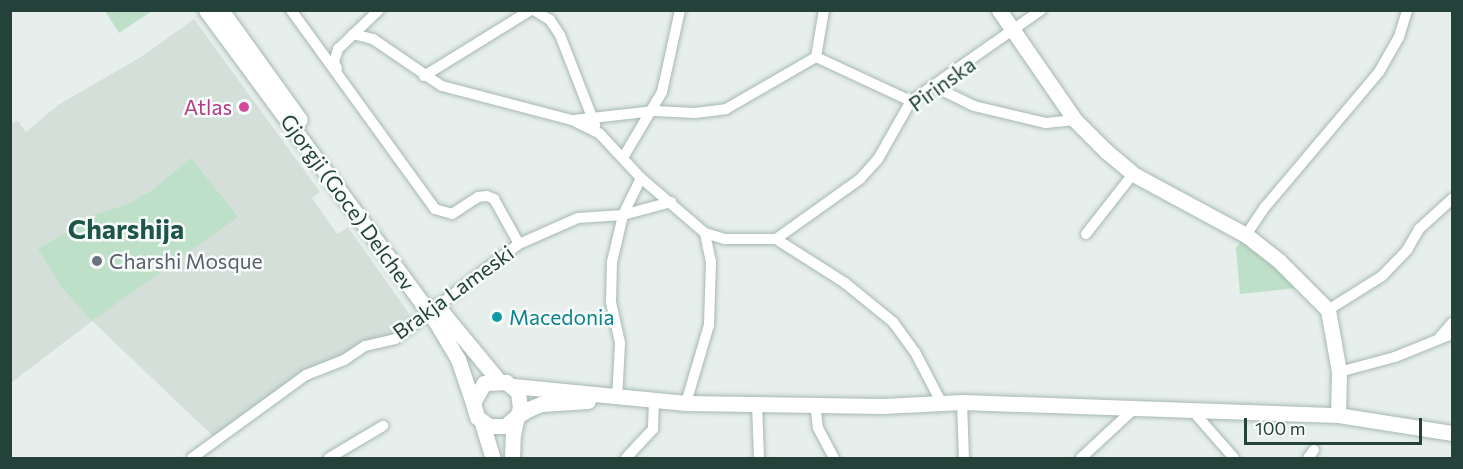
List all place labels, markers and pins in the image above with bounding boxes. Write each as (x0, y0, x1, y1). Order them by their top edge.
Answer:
place label: Atlas (184, 94, 232, 120)
marker: Atlas (237, 100, 251, 114)
place label: Charshi Mosque (109, 248, 262, 274)
marker: Charshi Mosque (90, 254, 104, 268)
place label: Macedonia (509, 304, 614, 330)
marker: Macedonia (490, 310, 504, 324)

